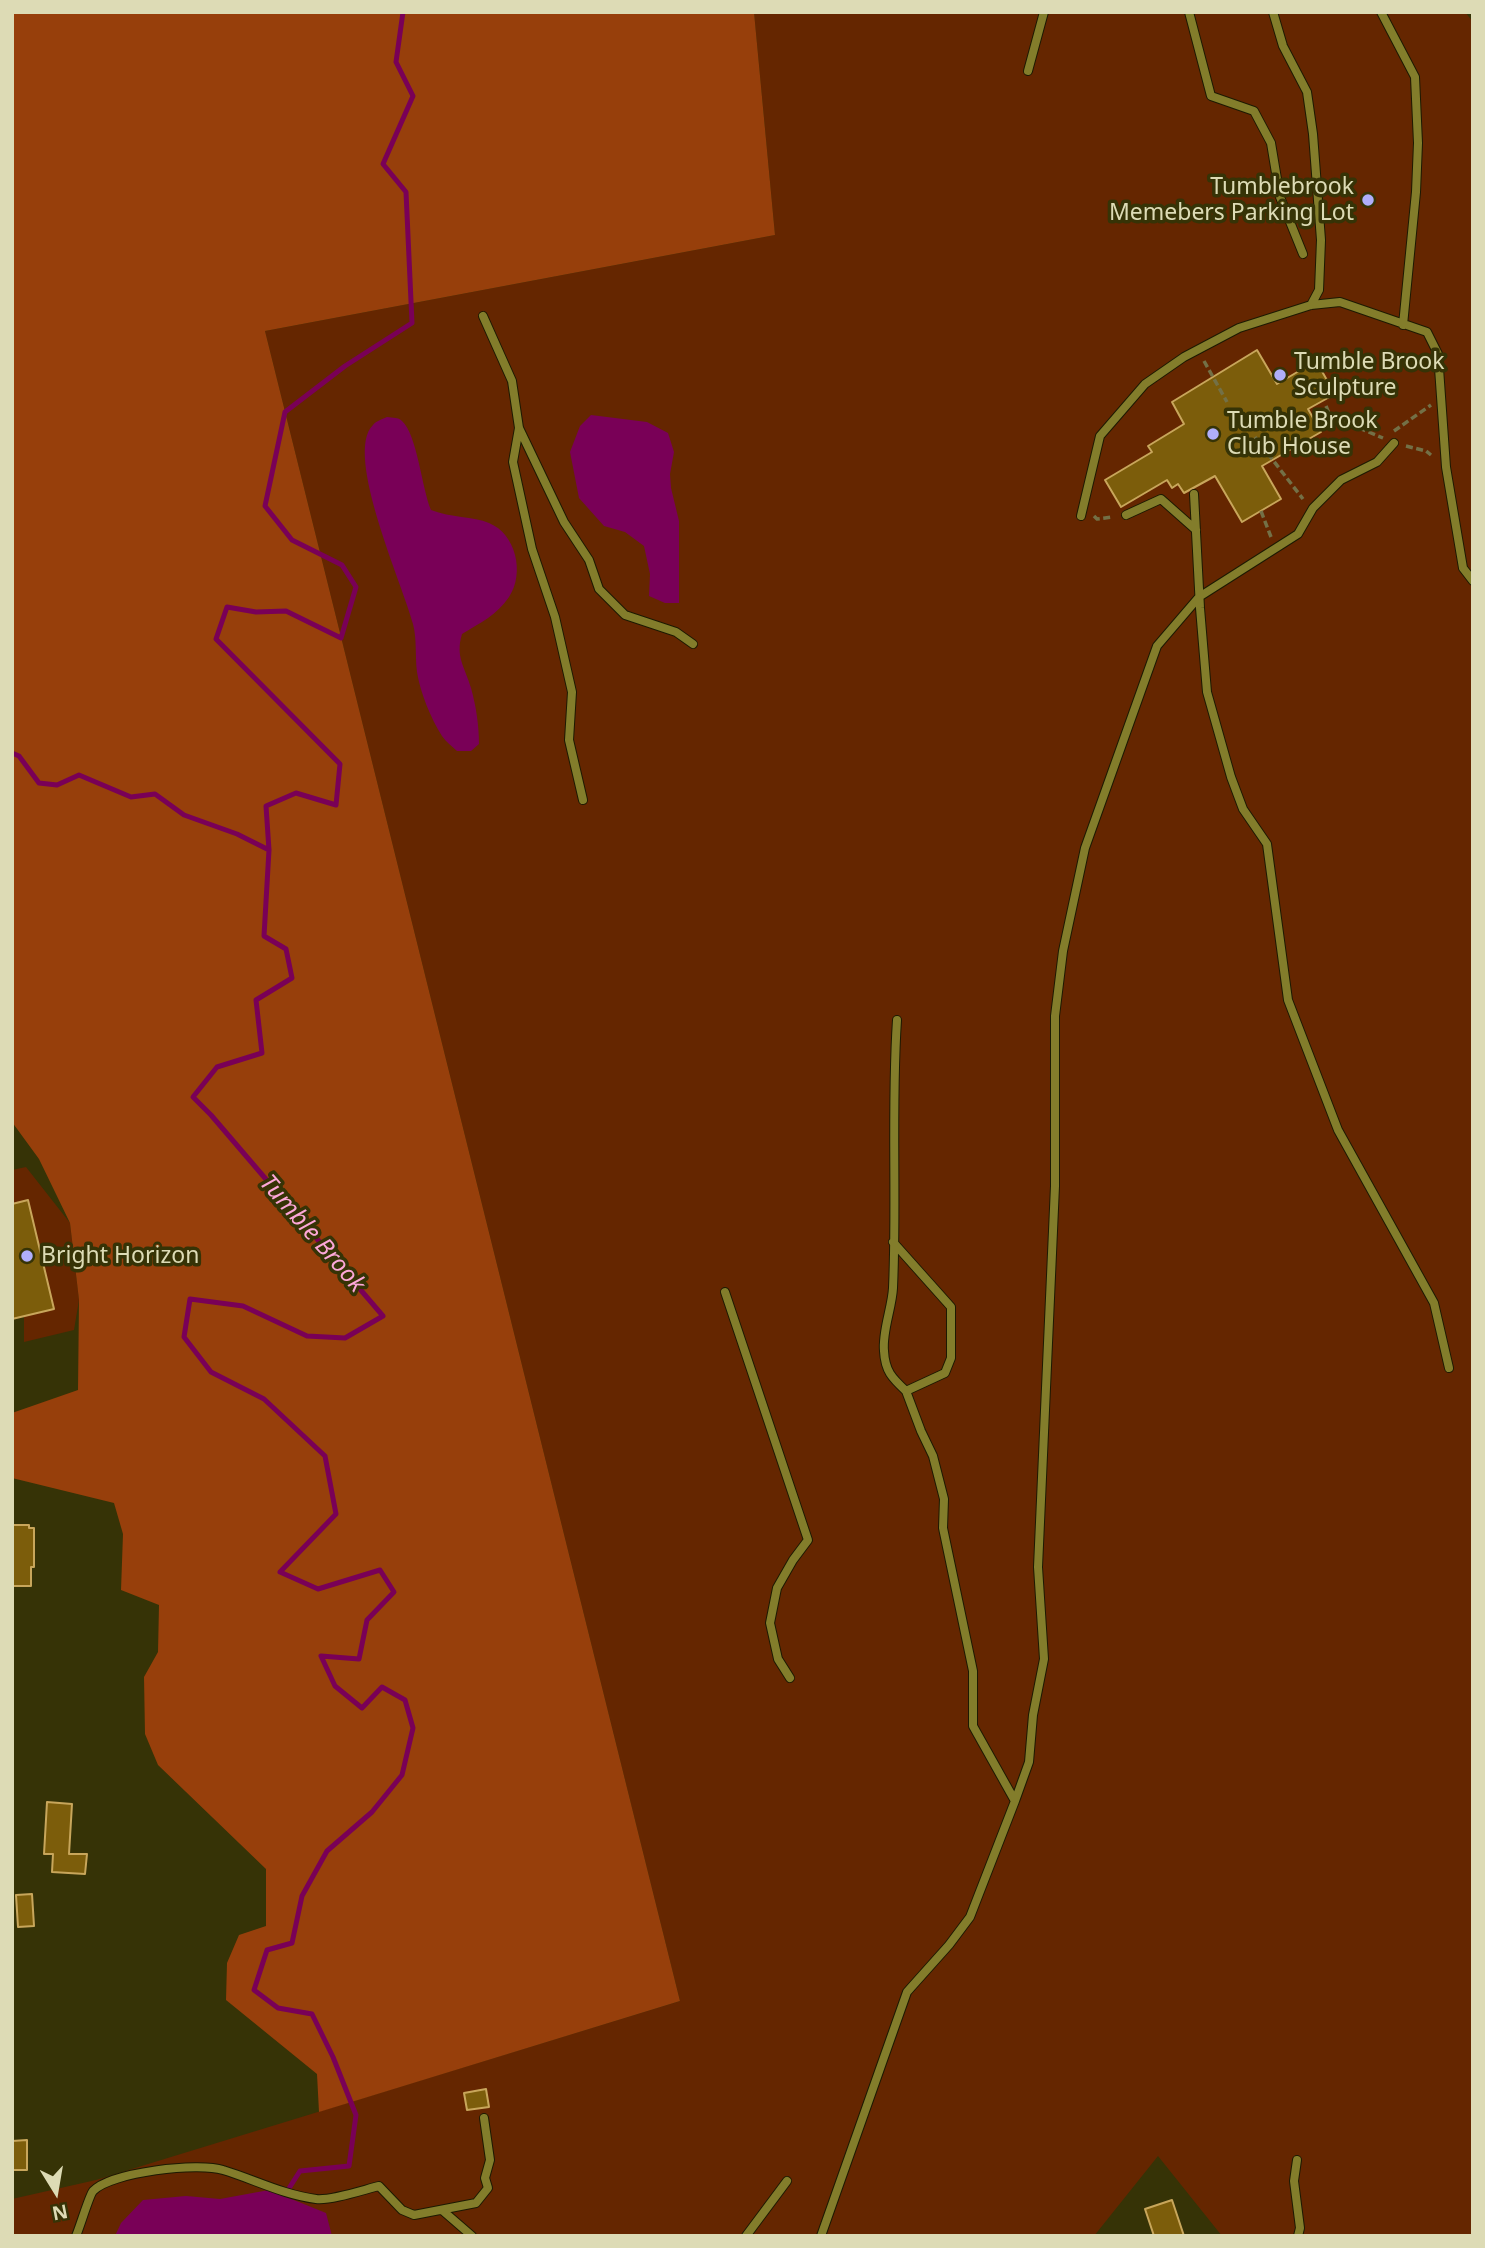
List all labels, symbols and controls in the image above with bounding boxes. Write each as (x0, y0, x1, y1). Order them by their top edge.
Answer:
place label: Tumblebrook Memebers Parking Lot (1109, 173, 1354, 227)
marker: Tumblebrook Memebers Parking Lot (1360, 192, 1376, 208)
place label: Tumble Brook Sculpture (1294, 348, 1444, 402)
marker: Tumble Brook Sculpture (1272, 367, 1288, 383)
place label: Tumble Brook Club House (1227, 407, 1377, 461)
marker: Tumble Brook Club House (1205, 426, 1221, 442)
water label: Tumble Brook (253, 1169, 371, 1299)
place label: Bright Horizon (41, 1242, 199, 1270)
marker: Bright Horizon (19, 1248, 35, 1264)
north arrow (21, 2157, 91, 2227)
text: N (50, 2198, 70, 2227)

